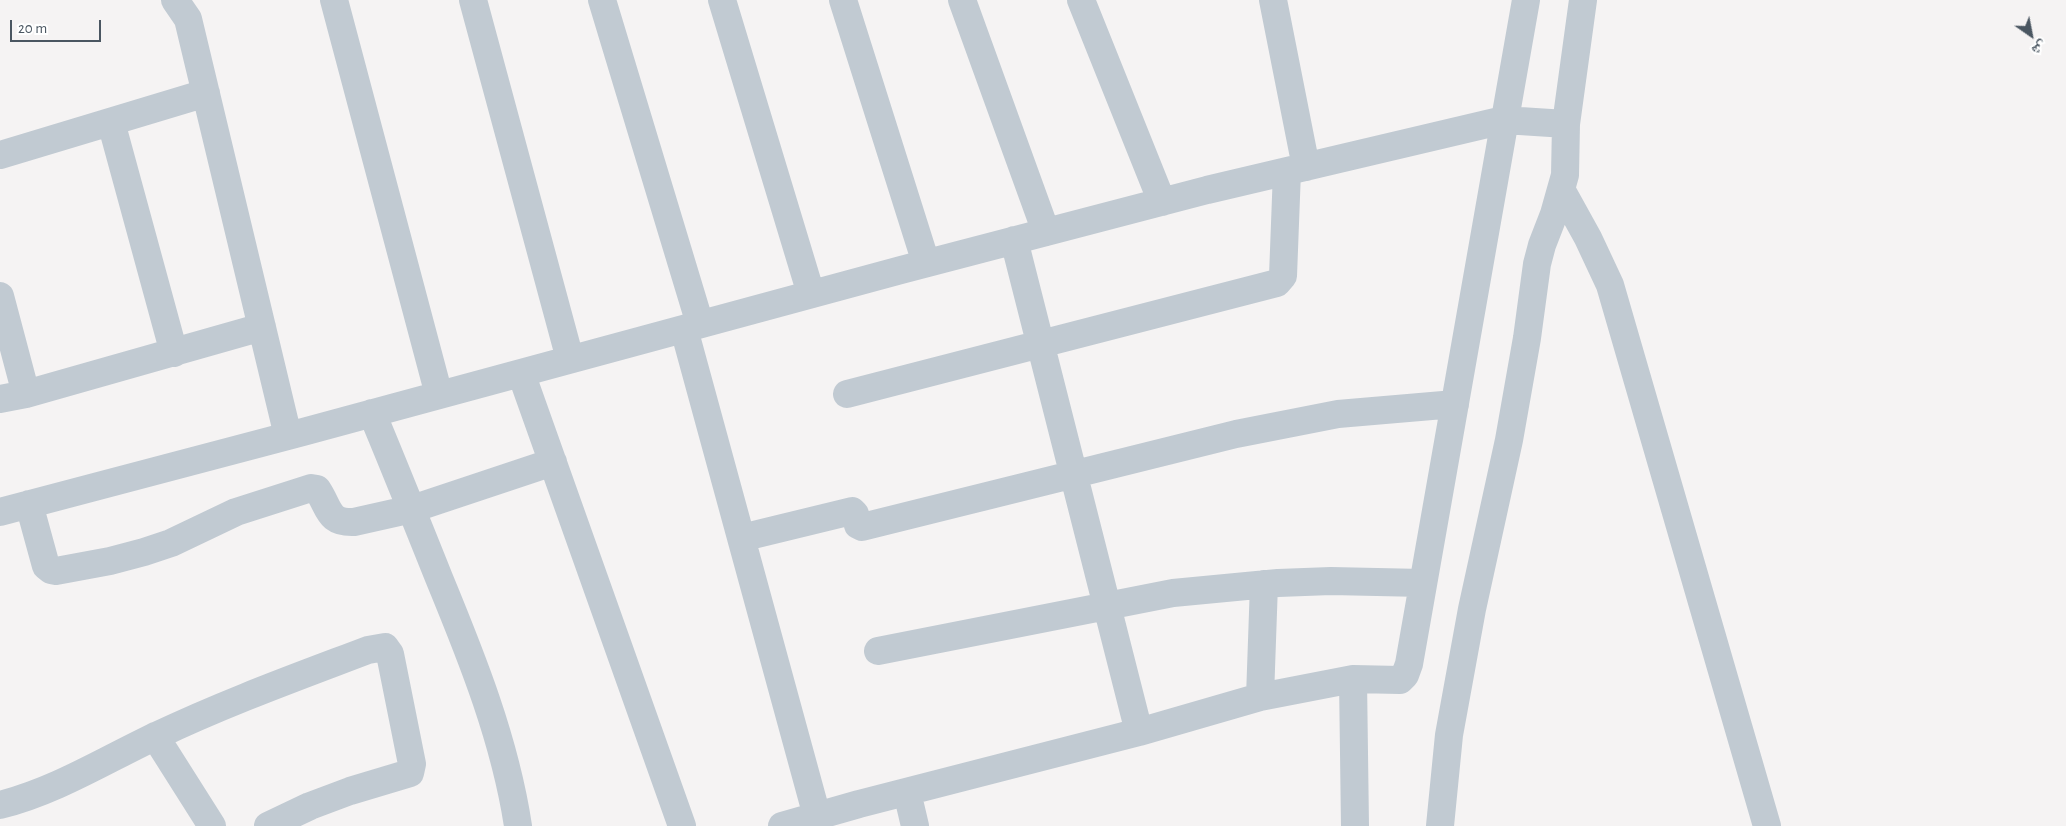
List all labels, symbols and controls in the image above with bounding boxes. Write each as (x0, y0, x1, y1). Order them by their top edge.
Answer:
scale bar (12, 10, 104, 42)
north arrow (2006, 10, 2056, 60)
text: 20 m (18, 21, 47, 36)
text: ش (2029, 38, 2049, 57)

